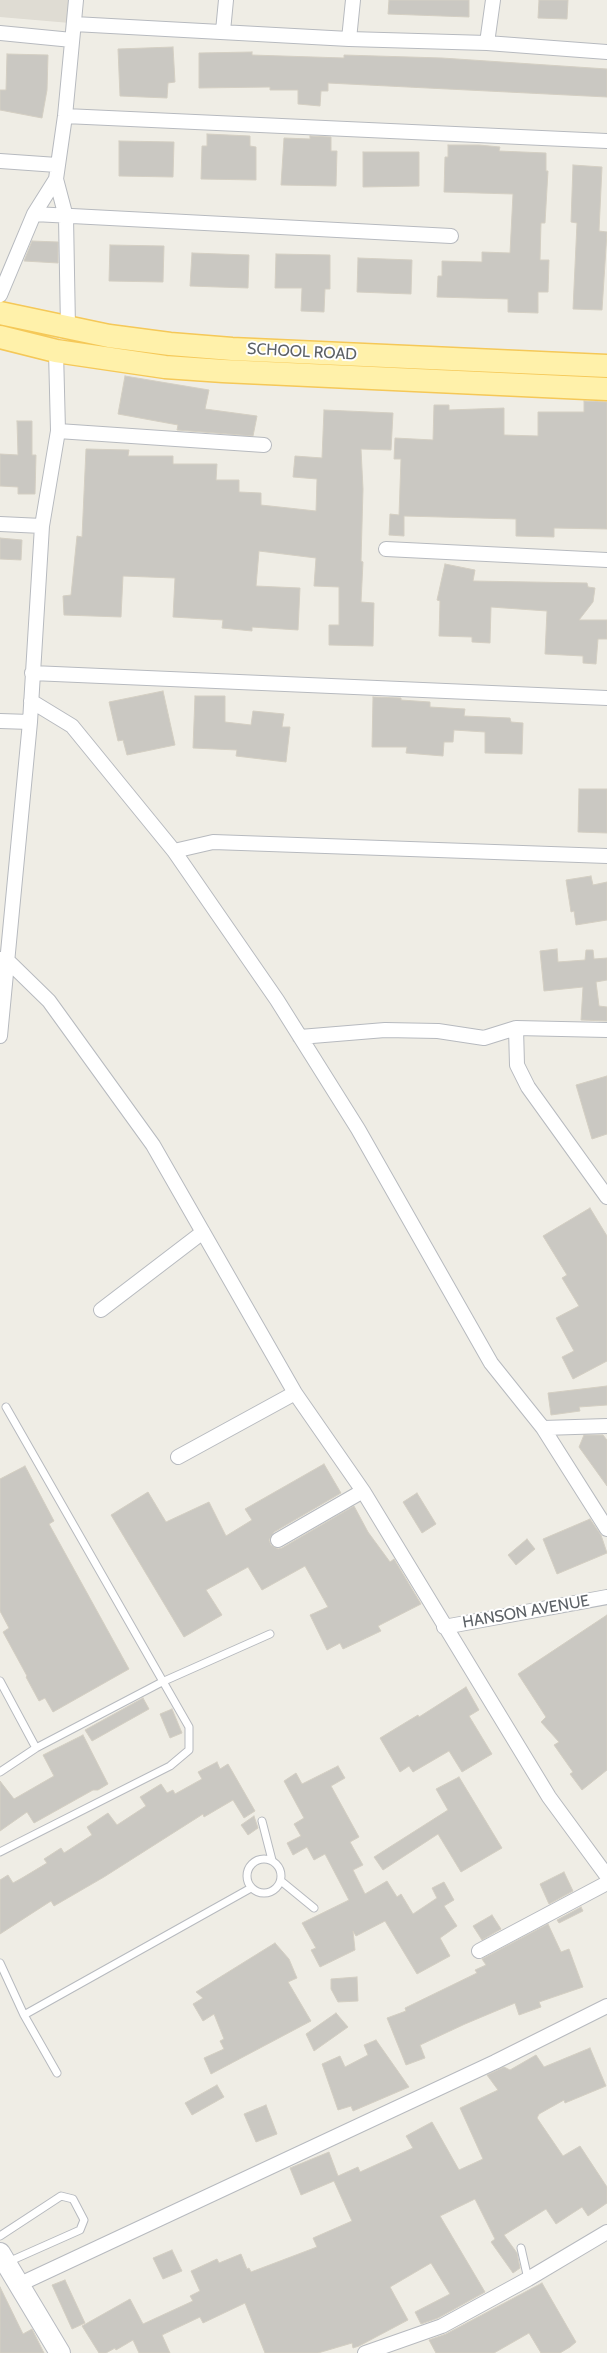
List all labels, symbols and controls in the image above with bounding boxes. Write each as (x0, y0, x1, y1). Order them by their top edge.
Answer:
street label: SCHOOL ROAD (247, 340, 357, 364)
street label: HANSON AVENUE (461, 1591, 591, 1633)

